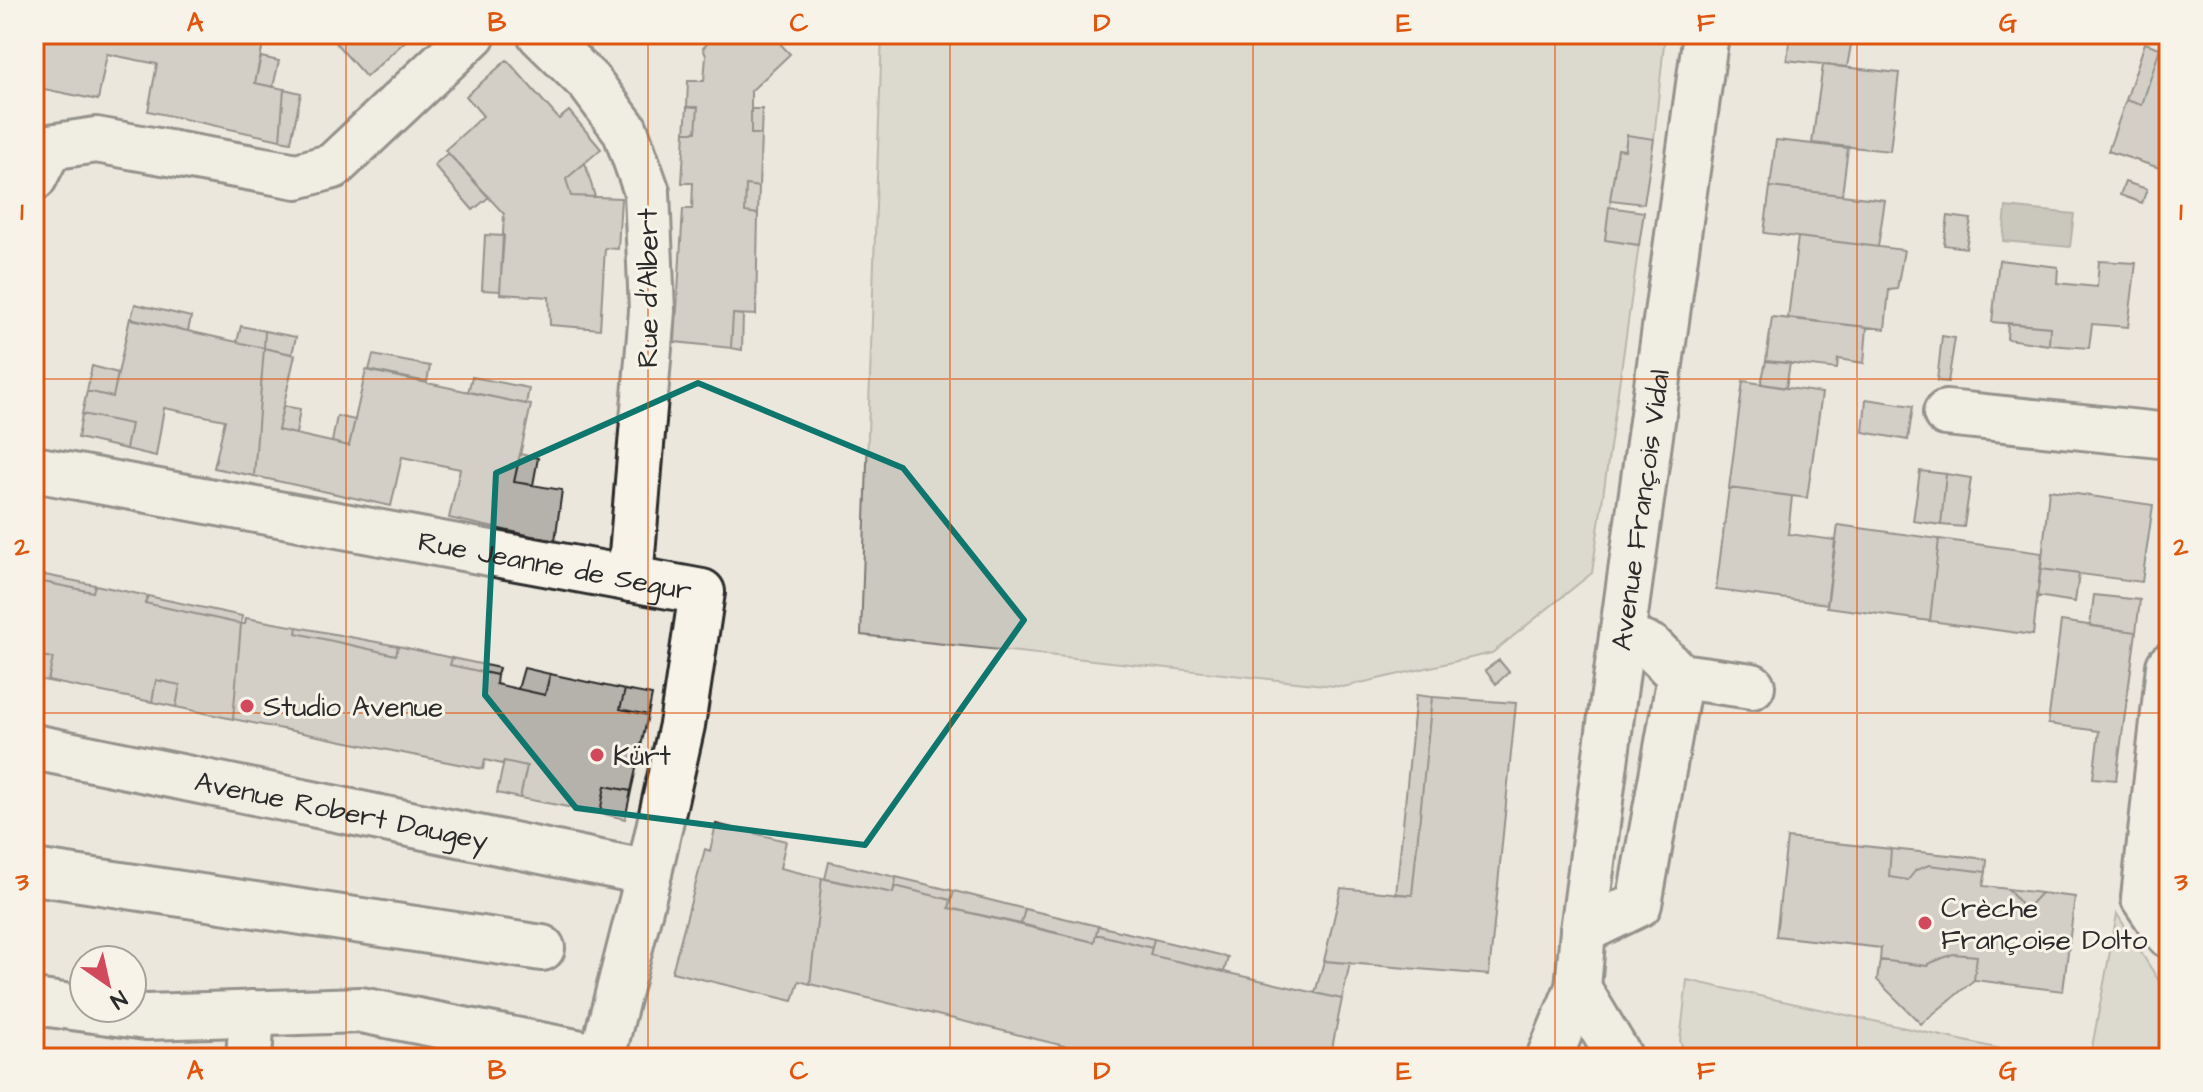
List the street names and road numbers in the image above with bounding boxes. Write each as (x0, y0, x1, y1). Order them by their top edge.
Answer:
street label: Rue d’Albert (629, 208, 668, 368)
street label: Avenue François Vidal (1602, 367, 1680, 653)
street label: Rue Jeanne de Segur (415, 522, 695, 611)
street label: Avenue Robert Daugey (191, 762, 491, 863)

